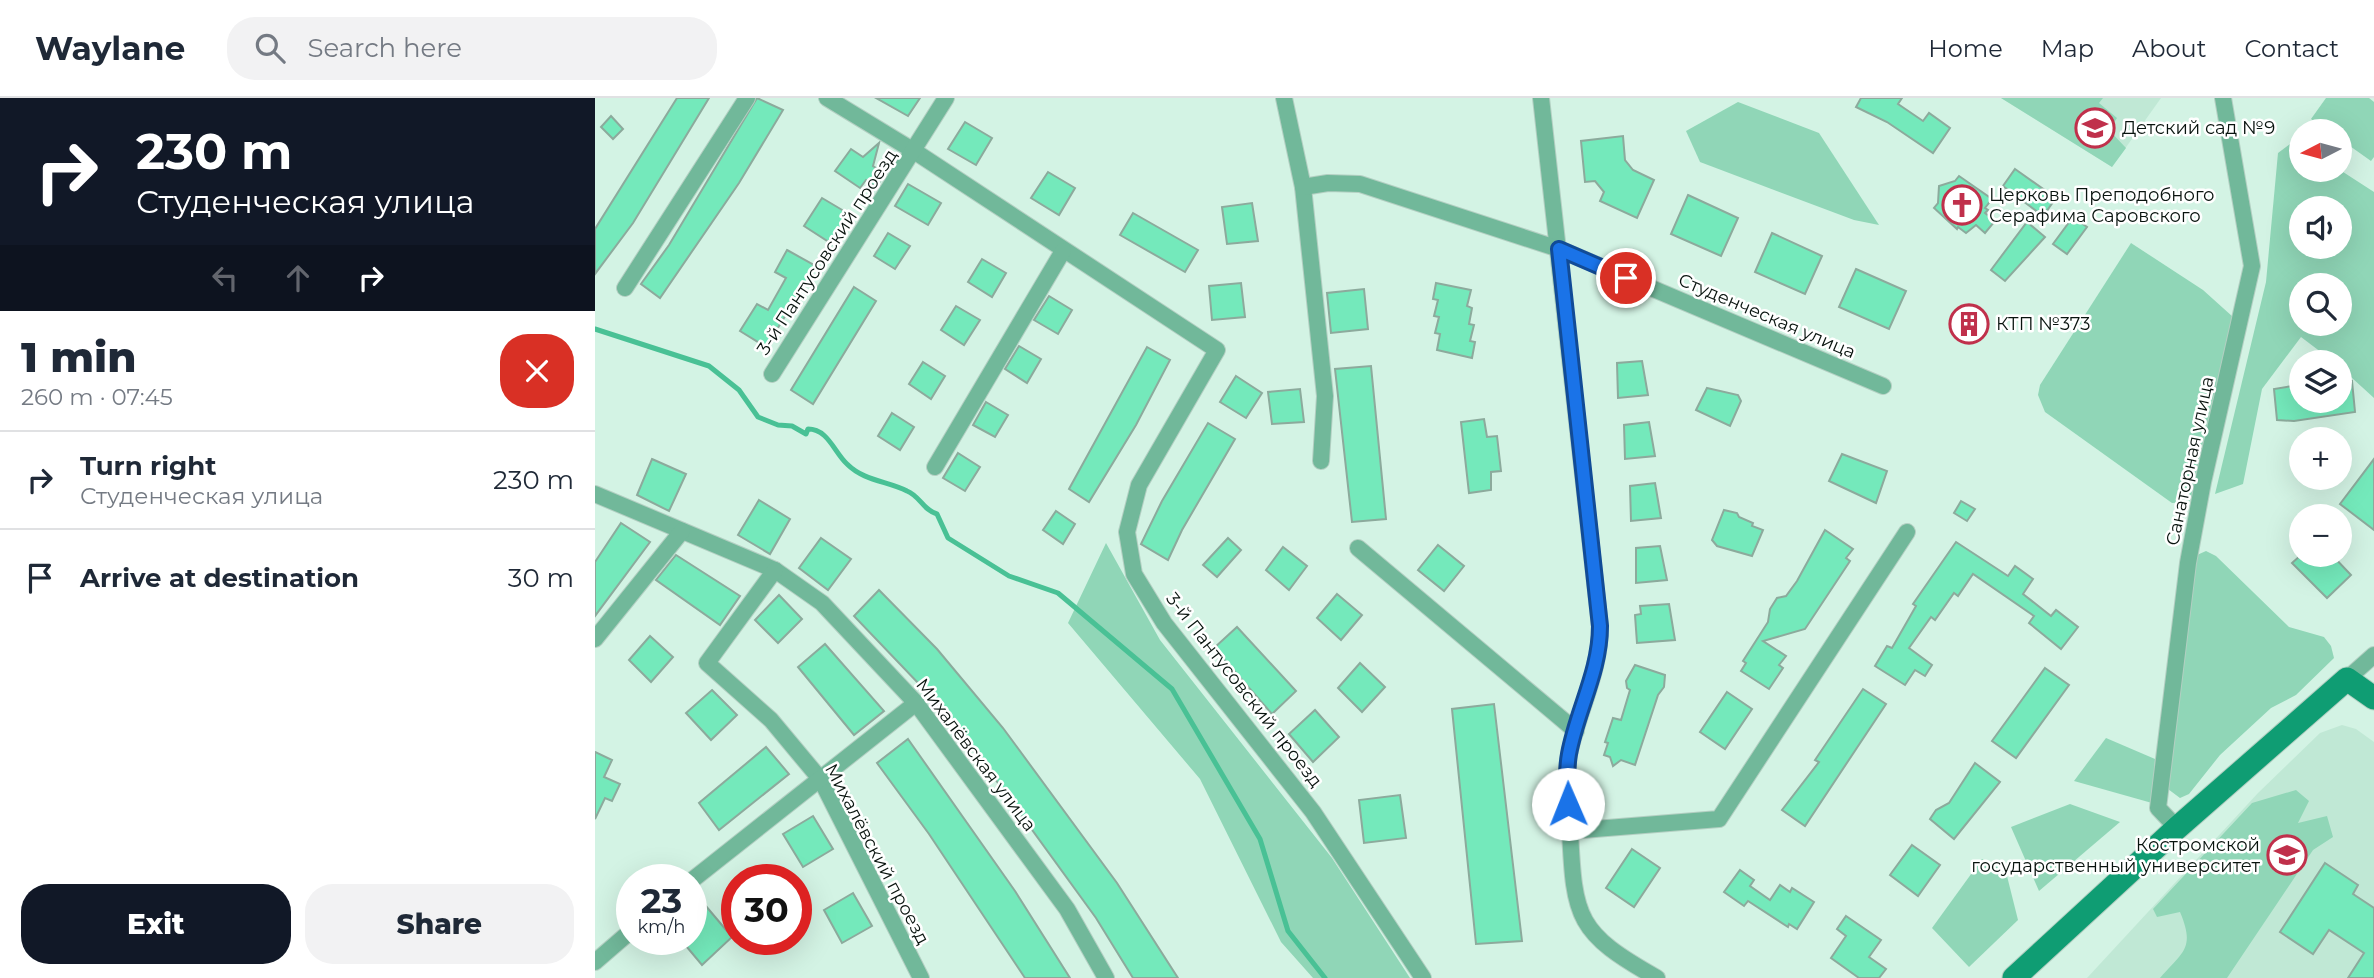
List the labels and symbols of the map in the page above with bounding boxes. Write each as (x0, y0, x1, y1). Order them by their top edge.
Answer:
school or university icon: Детский сад №9 (2074, 107, 2116, 149)
place label: Детский сад №9 (2122, 117, 2275, 139)
north arrow (2289, 119, 2352, 182)
street label: 3-й Пантусовский проезд (752, 145, 902, 359)
church icon: Церковь Преподобного Серафима Саровского (1941, 184, 1983, 226)
place label: Церковь Преподобного Серафима Саровского (1989, 184, 2215, 227)
pin (1596, 248, 1656, 308)
street label: Студенческая улица (1675, 269, 1859, 363)
building icon: КТП №373 (1948, 303, 1990, 345)
place label: КТП №373 (1996, 313, 2090, 335)
street label: Санаторная улица (2161, 374, 2219, 548)
street label: 3-й Пантусовский проезд (1161, 588, 1327, 792)
street label: Михалёвская улица (911, 674, 1041, 836)
street label: Михалёвский проезд (820, 760, 934, 948)
position arrow (1531, 767, 1605, 841)
place label: Костромской государственный университет (1971, 834, 2260, 877)
school or university icon: Костромской государственный университет (2266, 834, 2308, 876)
speed limit sign: 30 (721, 864, 812, 955)

